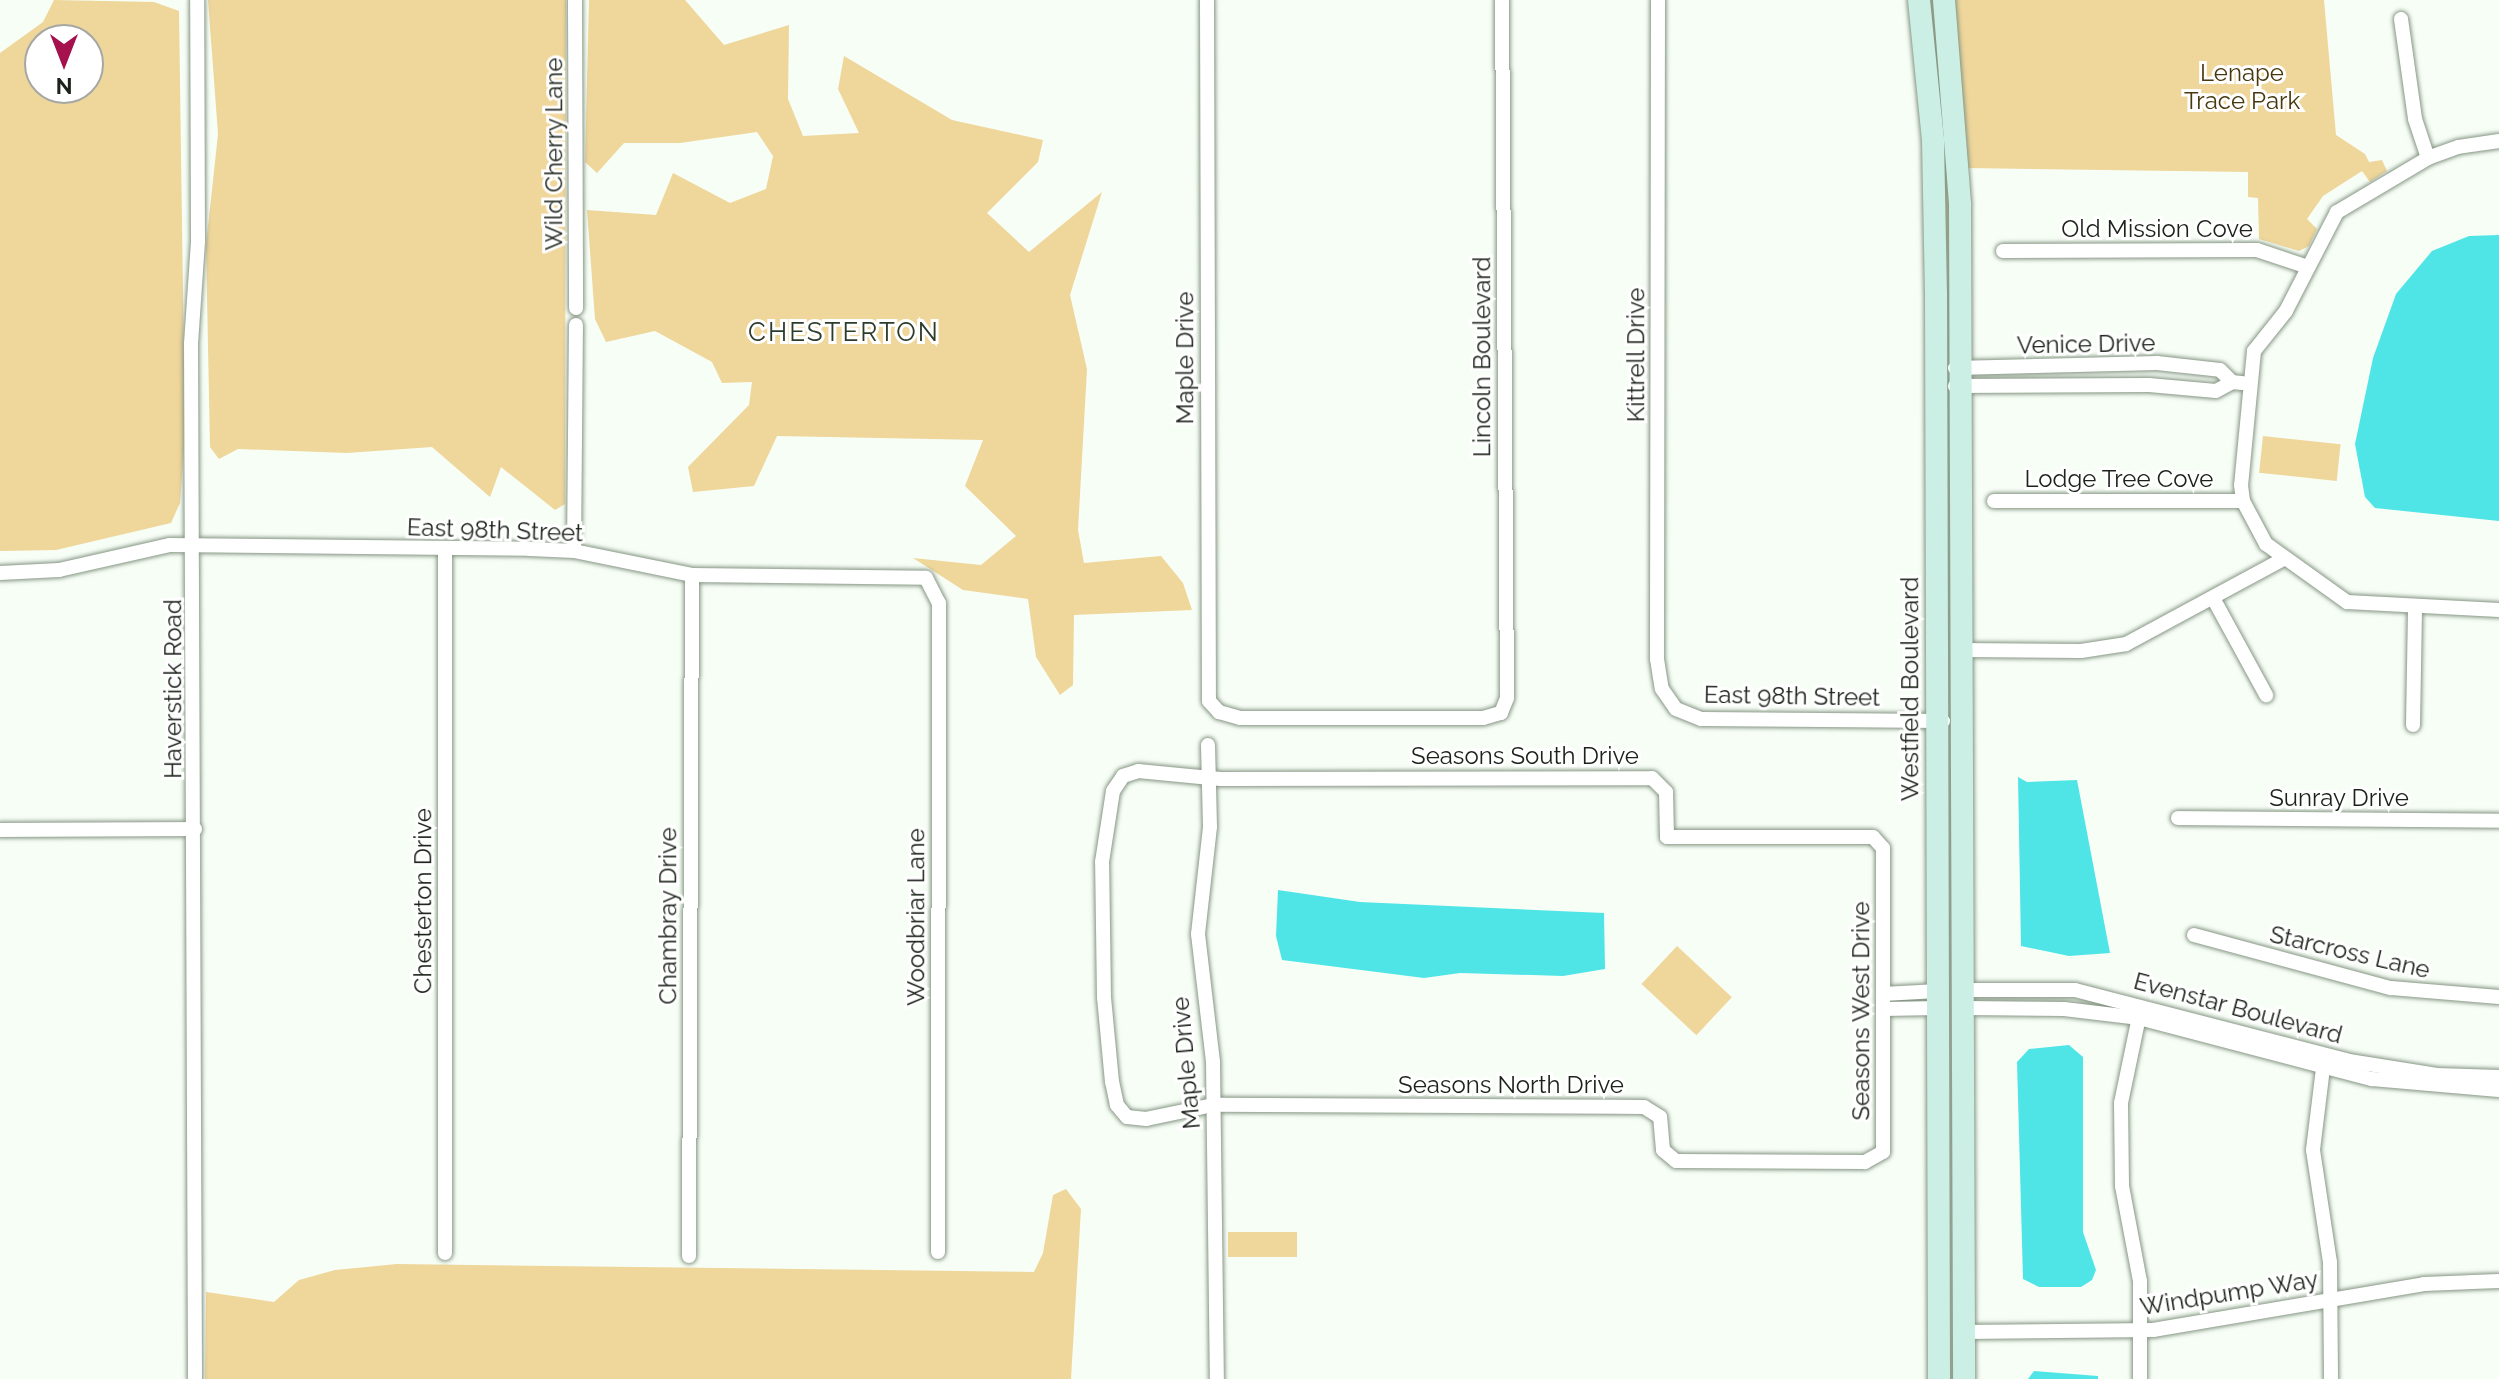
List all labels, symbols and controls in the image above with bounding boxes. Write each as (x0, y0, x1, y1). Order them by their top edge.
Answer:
north arrow (24, 24, 104, 104)
street label: Wild Cherry Lane (540, 57, 568, 251)
park label: Lenape Trace Park (2184, 59, 2300, 115)
text: N (56, 73, 72, 99)
street label: Old Mission Cove (2061, 215, 2253, 243)
street label: Lincoln Boulevard (1468, 257, 1496, 457)
street label: Kittrell Drive (1622, 287, 1650, 423)
street label: Maple Drive (1171, 292, 1199, 424)
district label: CHESTERTON (748, 317, 940, 349)
street label: Venice Drive (2016, 328, 2156, 360)
street label: Lodge Tree Cove (2024, 465, 2214, 493)
street label: East 98th Street (406, 513, 584, 547)
street label: Westfield Boulevard (1896, 577, 1924, 801)
street label: Haverstick Road (159, 599, 187, 779)
street label: East 98th Street (1704, 680, 1880, 712)
street label: Seasons South Drive (1411, 742, 1639, 770)
street label: Sunray Drive (2269, 784, 2409, 812)
street label: Chesterton Drive (409, 808, 437, 994)
street label: Chambray Drive (654, 827, 682, 1005)
street label: Woodbriar Lane (902, 828, 930, 1006)
street label: Seasons West Drive (1847, 901, 1875, 1121)
street label: Starcross Lane (2267, 920, 2433, 984)
street label: Evenstar Boulevard (2130, 966, 2346, 1050)
street label: Maple Drive (1166, 996, 1206, 1130)
street label: Seasons North Drive (1398, 1071, 1624, 1099)
street label: Windpump Way (2137, 1265, 2321, 1321)

